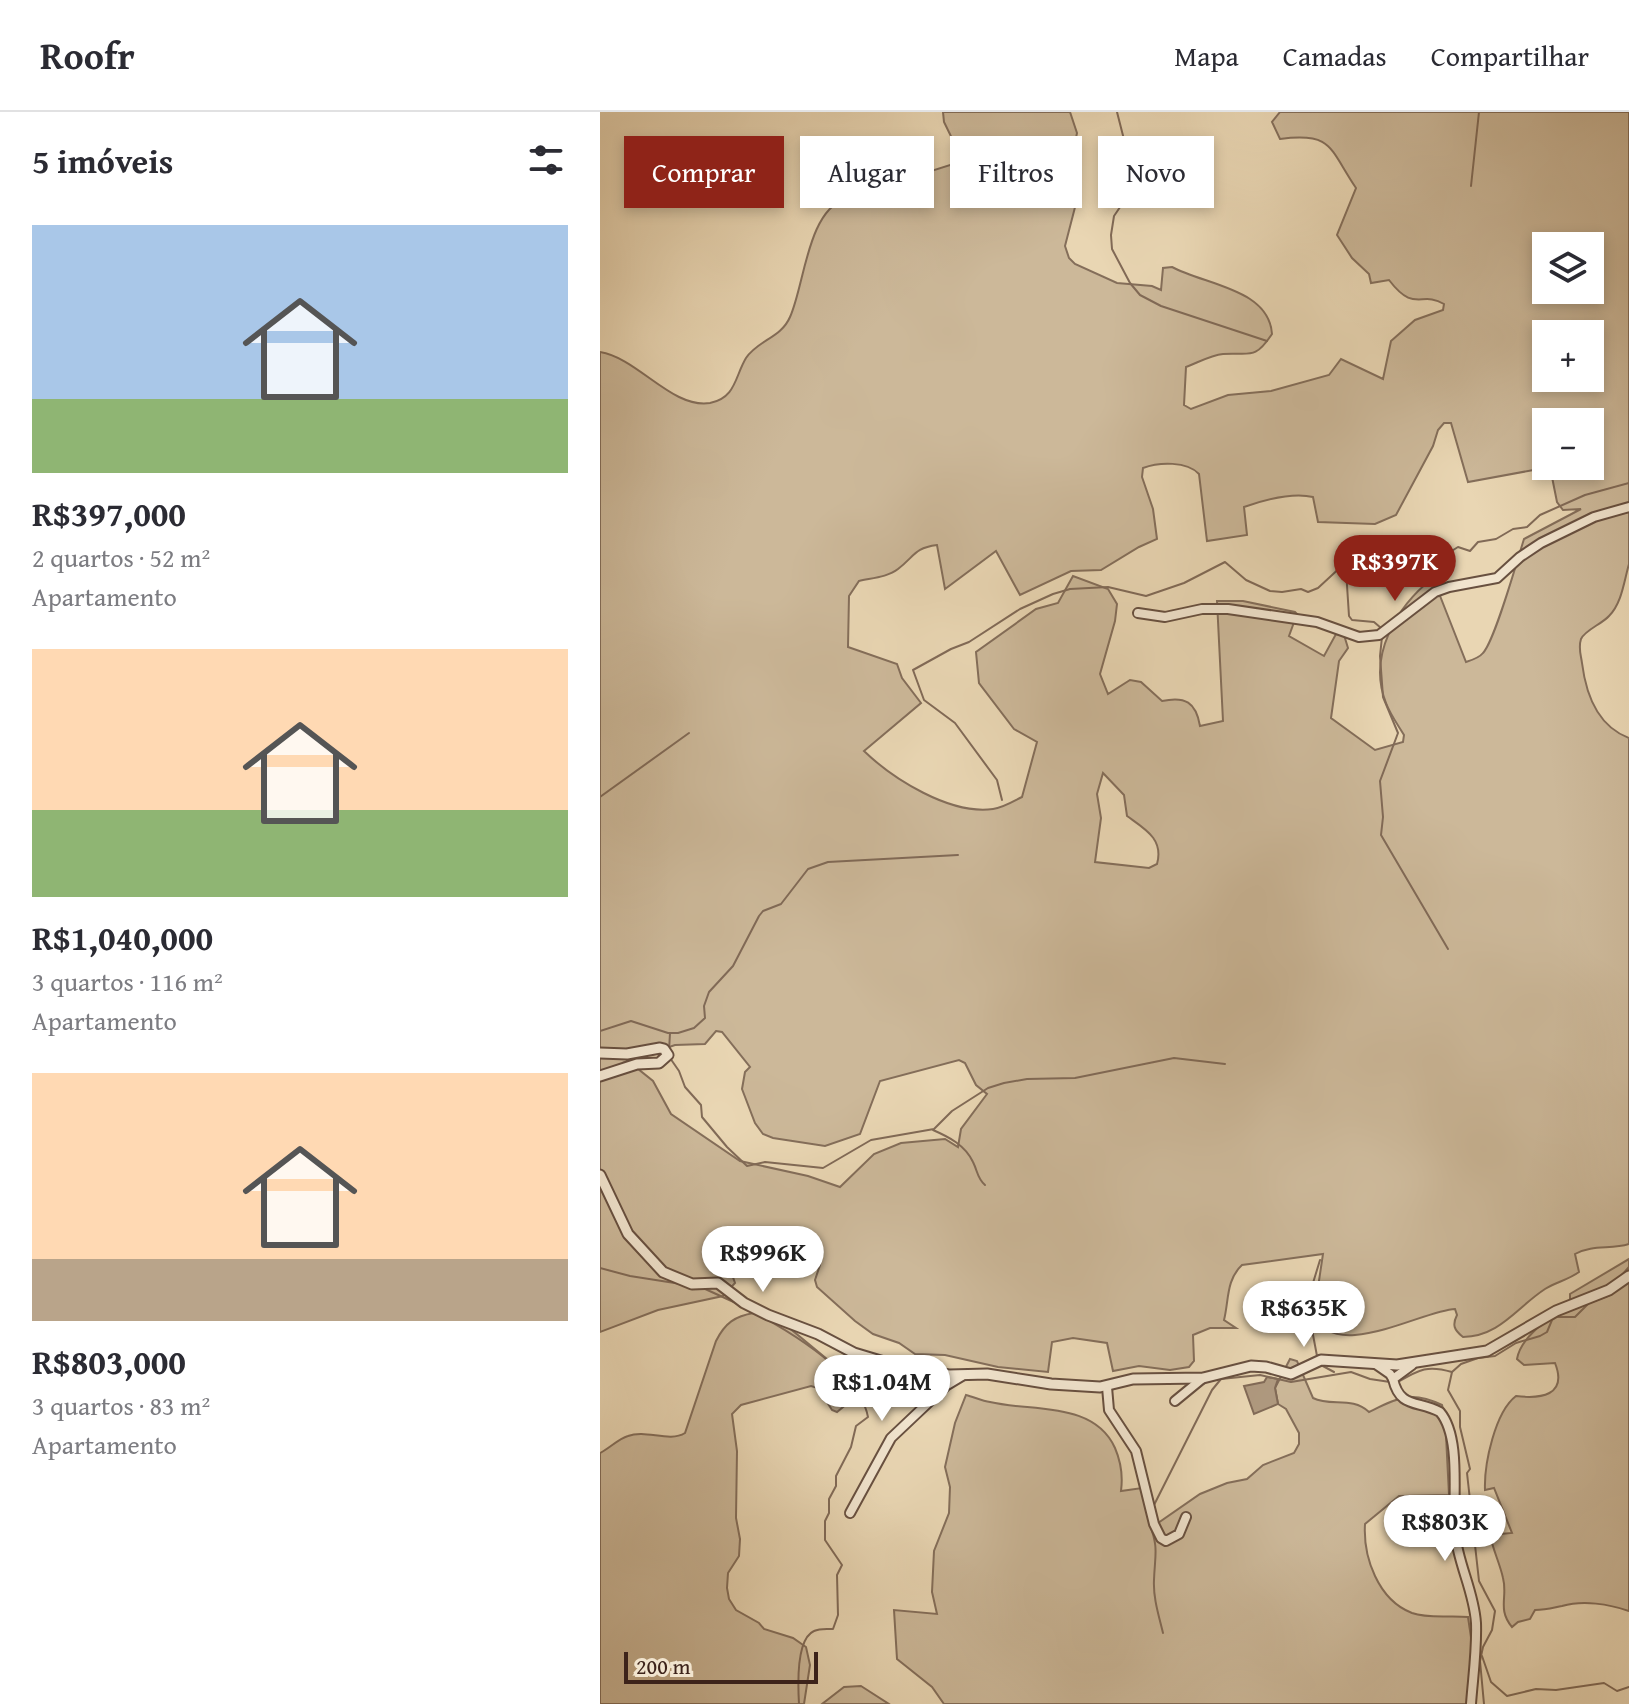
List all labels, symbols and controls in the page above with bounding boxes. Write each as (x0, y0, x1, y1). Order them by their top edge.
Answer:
text: Roofr (40, 27, 135, 83)
text: Mapa (1174, 35, 1239, 76)
text: Camadas (1283, 35, 1387, 76)
text: Compartilhar (1431, 35, 1589, 76)
text: 5 imóveis (32, 136, 173, 185)
chip: Comprar (624, 136, 784, 208)
chip: Alugar (800, 136, 934, 208)
chip: Filtros (950, 136, 1082, 208)
chip: Novo (1098, 136, 1214, 208)
icon: filters (524, 138, 568, 182)
map controls (1532, 232, 1604, 480)
button: layers (1532, 232, 1604, 304)
icon: home (228, 277, 372, 421)
button: + (1532, 320, 1604, 392)
button: − (1532, 408, 1604, 480)
text: R$397,000 (32, 489, 186, 538)
pin: R$397K (1330, 535, 1460, 603)
text: 2 quartos · 52 m² (32, 538, 210, 577)
text: R$397K (1352, 541, 1438, 580)
text: Apartamento (32, 577, 177, 616)
icon: home (228, 701, 372, 845)
text: R$1,040,000 (32, 913, 213, 962)
text: 3 quartos · 116 m² (32, 962, 223, 1001)
text: Apartamento (32, 1001, 177, 1040)
icon: home (228, 1125, 372, 1269)
pin: R$996K (698, 1226, 828, 1294)
text: R$996K (720, 1232, 806, 1271)
pin: R$635K (1239, 1281, 1369, 1349)
text: R$635K (1261, 1287, 1347, 1326)
text: R$803,000 (32, 1337, 186, 1386)
pin: R$1.04M (808, 1355, 956, 1423)
text: R$1.04M (832, 1361, 932, 1400)
text: 3 quartos · 83 m² (32, 1386, 210, 1425)
text: Apartamento (32, 1425, 177, 1464)
pin: R$803K (1380, 1495, 1510, 1563)
text: R$803K (1402, 1501, 1488, 1540)
scale bar (624, 1648, 818, 1684)
text: 200 m (636, 1650, 691, 1682)

